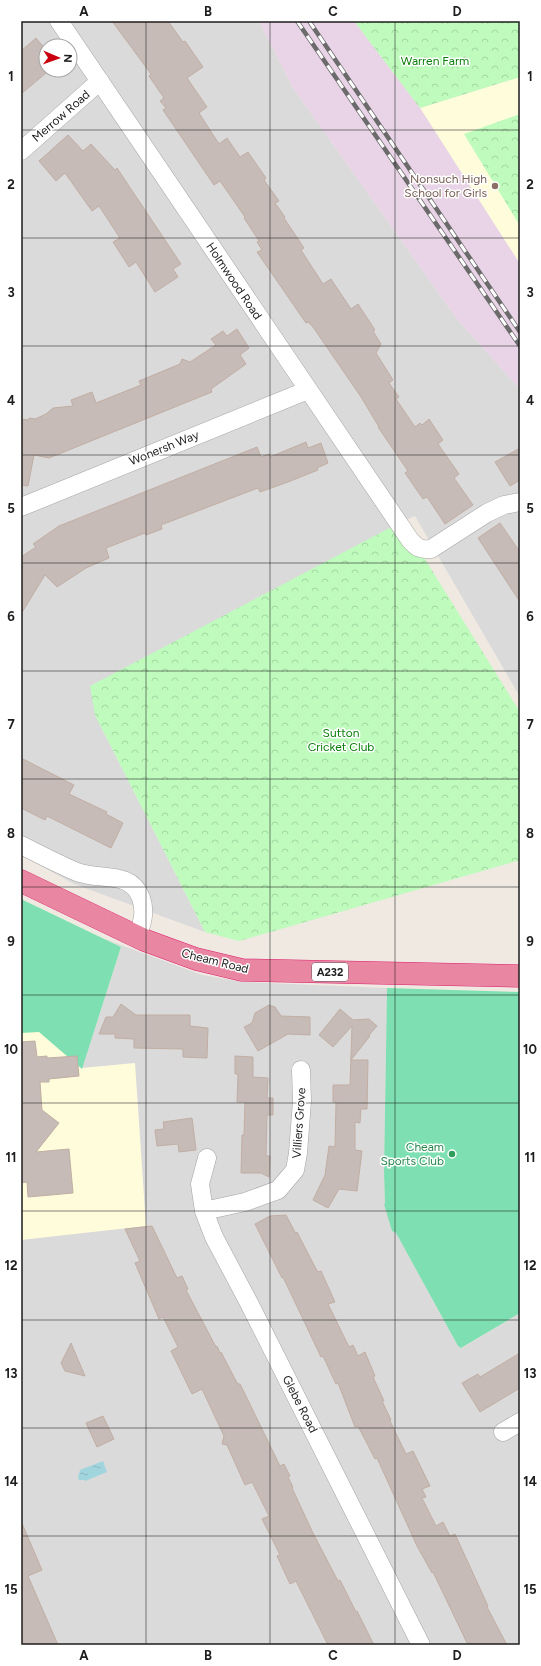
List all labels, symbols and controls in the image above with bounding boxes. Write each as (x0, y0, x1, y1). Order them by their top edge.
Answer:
text: A (79, 4, 89, 19)
text: B (204, 4, 212, 19)
text: C (328, 4, 338, 19)
text: D (452, 4, 462, 19)
north arrow (38, 38, 78, 78)
text: N (61, 54, 74, 63)
park label: Warren Farm (401, 54, 469, 68)
text: 1 (8, 69, 14, 84)
text: 1 (527, 69, 533, 84)
street label: Merrow Road (29, 87, 93, 145)
place label: Nonsuch High School for Girls (404, 172, 487, 200)
text: 2 (7, 177, 15, 192)
text: 2 (526, 177, 534, 192)
marker: Nonsuch High School for Girls (490, 181, 500, 191)
street label: Holmwood Road (203, 240, 265, 322)
text: 3 (7, 285, 15, 300)
text: 3 (526, 285, 534, 300)
text: 4 (7, 393, 15, 408)
text: 4 (526, 393, 534, 408)
street label: Wonersh Way (127, 427, 202, 468)
text: 5 (7, 501, 15, 516)
text: 5 (526, 501, 534, 516)
text: 6 (7, 609, 15, 624)
text: 6 (526, 609, 534, 624)
text: 7 (7, 717, 15, 732)
text: 7 (526, 717, 534, 732)
park label: Sutton Cricket Club (308, 726, 374, 754)
text: 8 (7, 826, 15, 841)
text: 8 (526, 826, 534, 841)
text: 9 (7, 934, 15, 949)
text: 9 (526, 934, 534, 949)
street label: Cheam Road (180, 946, 250, 976)
road number: A232 (312, 963, 348, 981)
text: 10 (4, 1042, 18, 1057)
text: 10 (523, 1042, 537, 1057)
street label: Villiers Grove (290, 1087, 308, 1159)
place label: Cheam Sports Club (380, 1140, 444, 1168)
marker: Cheam Sports Club (447, 1149, 457, 1159)
text: 11 (6, 1150, 16, 1165)
text: 11 (525, 1150, 535, 1165)
text: 12 (4, 1258, 18, 1273)
text: 12 (523, 1258, 537, 1273)
text: 13 (5, 1366, 17, 1381)
text: 13 (524, 1366, 536, 1381)
street label: Glebe Road (280, 1373, 320, 1435)
text: 14 (4, 1474, 18, 1489)
text: 14 (523, 1474, 537, 1489)
text: 15 (4, 1582, 18, 1597)
text: 15 (523, 1582, 537, 1597)
text: A (79, 1648, 89, 1663)
text: B (204, 1648, 212, 1663)
text: C (328, 1648, 338, 1663)
text: D (452, 1648, 462, 1663)

